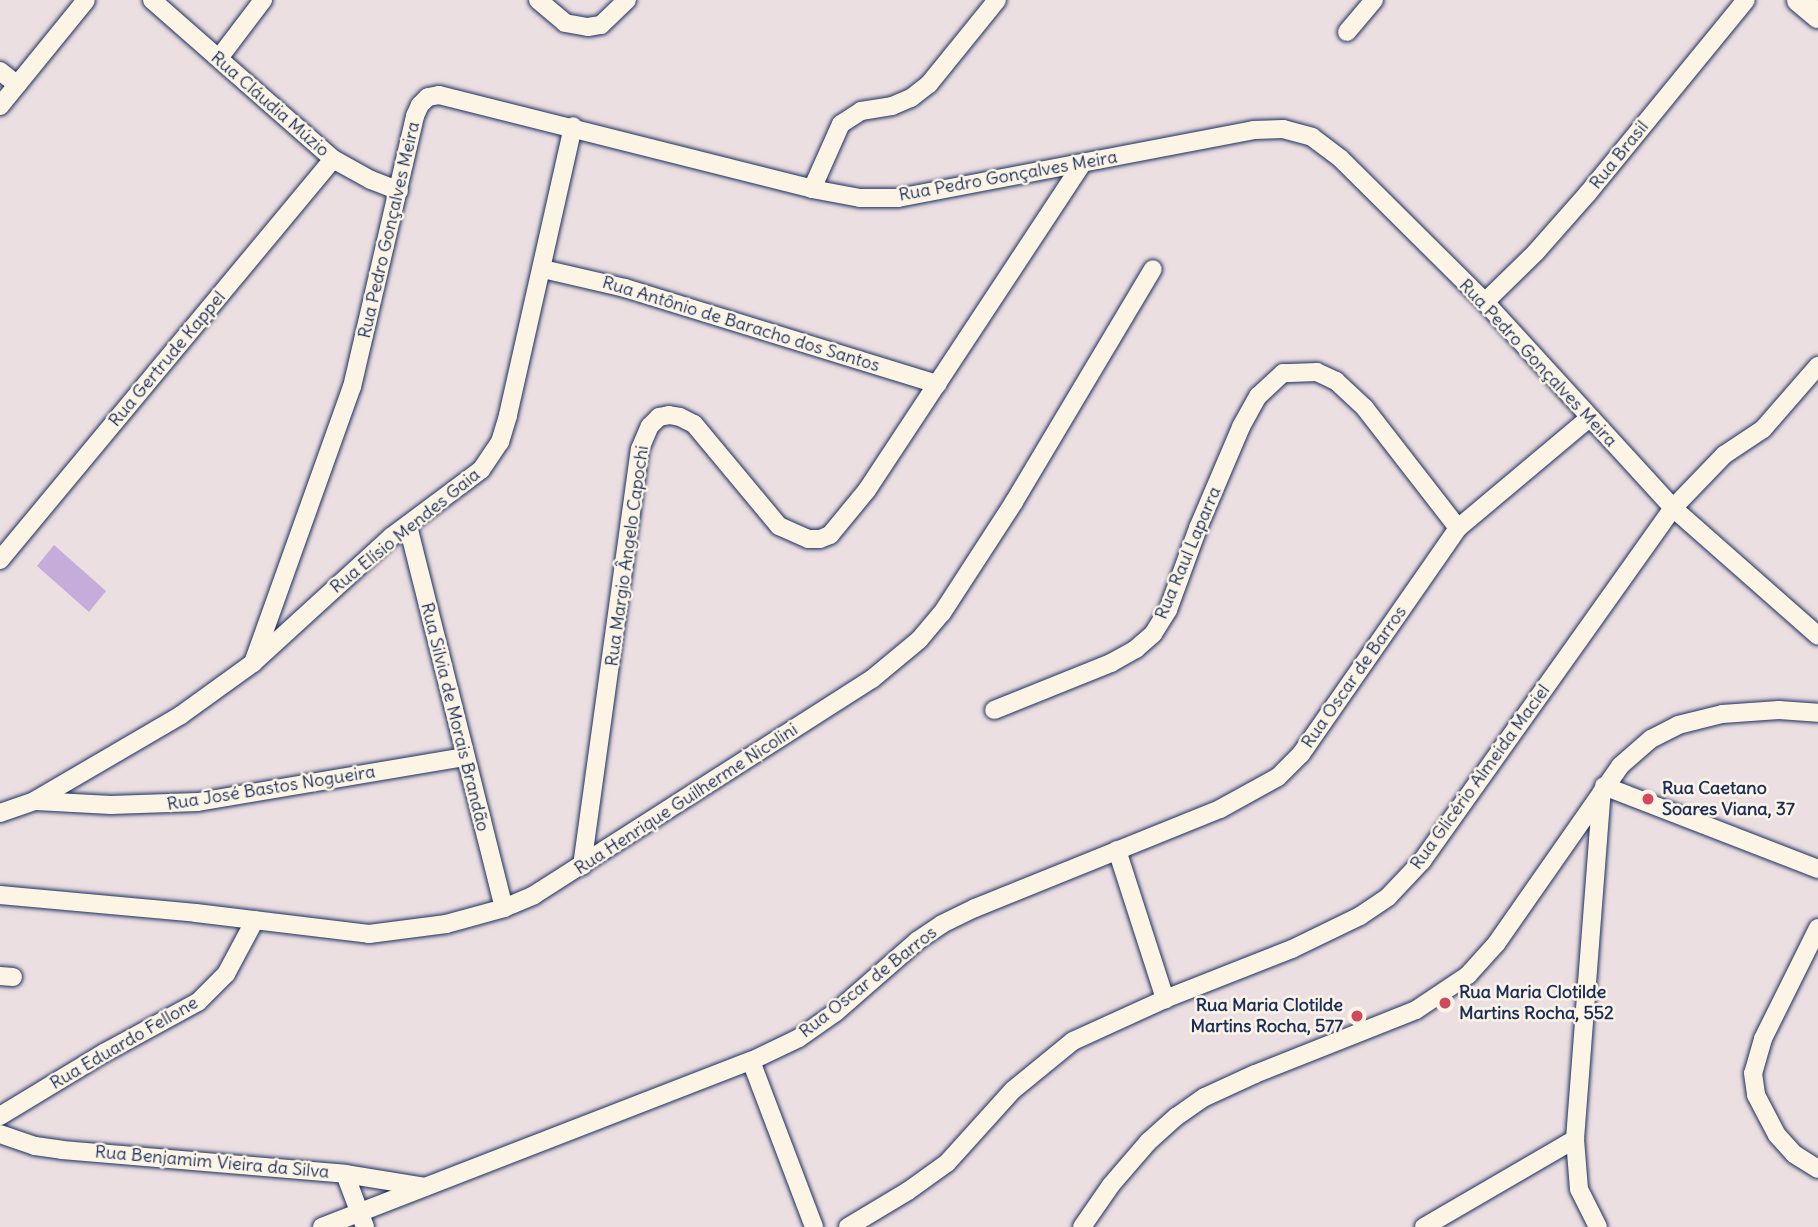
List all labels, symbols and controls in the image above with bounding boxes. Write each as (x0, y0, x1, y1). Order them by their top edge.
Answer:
street label: Rua Cláudia Múzio (206, 47, 334, 161)
street label: Rua Brasil (1585, 116, 1653, 194)
street label: Rua Pedro Gonçalves Meira (354, 120, 424, 340)
street label: Rua Pedro Gonçalves Meira (897, 146, 1119, 206)
street label: Rua Antônio de Baracho dos Santos (600, 271, 882, 377)
street label: Rua Pedro Gonçalves Meira (1454, 275, 1622, 451)
street label: Rua Gertrude Kappel (104, 287, 230, 431)
street label: Rua Margio Ângelo Capochi (601, 444, 653, 668)
street label: Rua Elísio Mendes Gaia (326, 464, 484, 598)
street label: Rua Raul Laparra (1150, 483, 1226, 623)
street label: Rua Silvia de Morais Brandão (416, 600, 494, 834)
street label: Rua Oscar de Barros (1297, 602, 1411, 752)
street label: Rua Glicério Almeida Maciel (1406, 680, 1554, 874)
street label: Rua Henrique Guilherme Nicolini (570, 719, 802, 879)
street label: Rua José Bastos Nogueira (165, 761, 377, 815)
place label: Rua Caetano Soares Viana, 37 (1662, 778, 1795, 820)
marker: Rua Caetano Soares Viana, 37 (1640, 791, 1656, 807)
street label: Rua Oscar de Barros (795, 922, 941, 1042)
place label: Rua Maria Clotilde Martins Rocha, 552 (1459, 982, 1614, 1024)
street label: Rua Eduardo Fellone (46, 992, 202, 1094)
place label: Rua Maria Clotilde Martins Rocha, 577 (1191, 995, 1343, 1038)
marker: Rua Maria Clotilde Martins Rocha, 552 (1437, 995, 1453, 1011)
marker: Rua Maria Clotilde Martins Rocha, 577 (1349, 1008, 1365, 1024)
street label: Rua Benjamim Vieira da Silva (94, 1141, 330, 1183)

